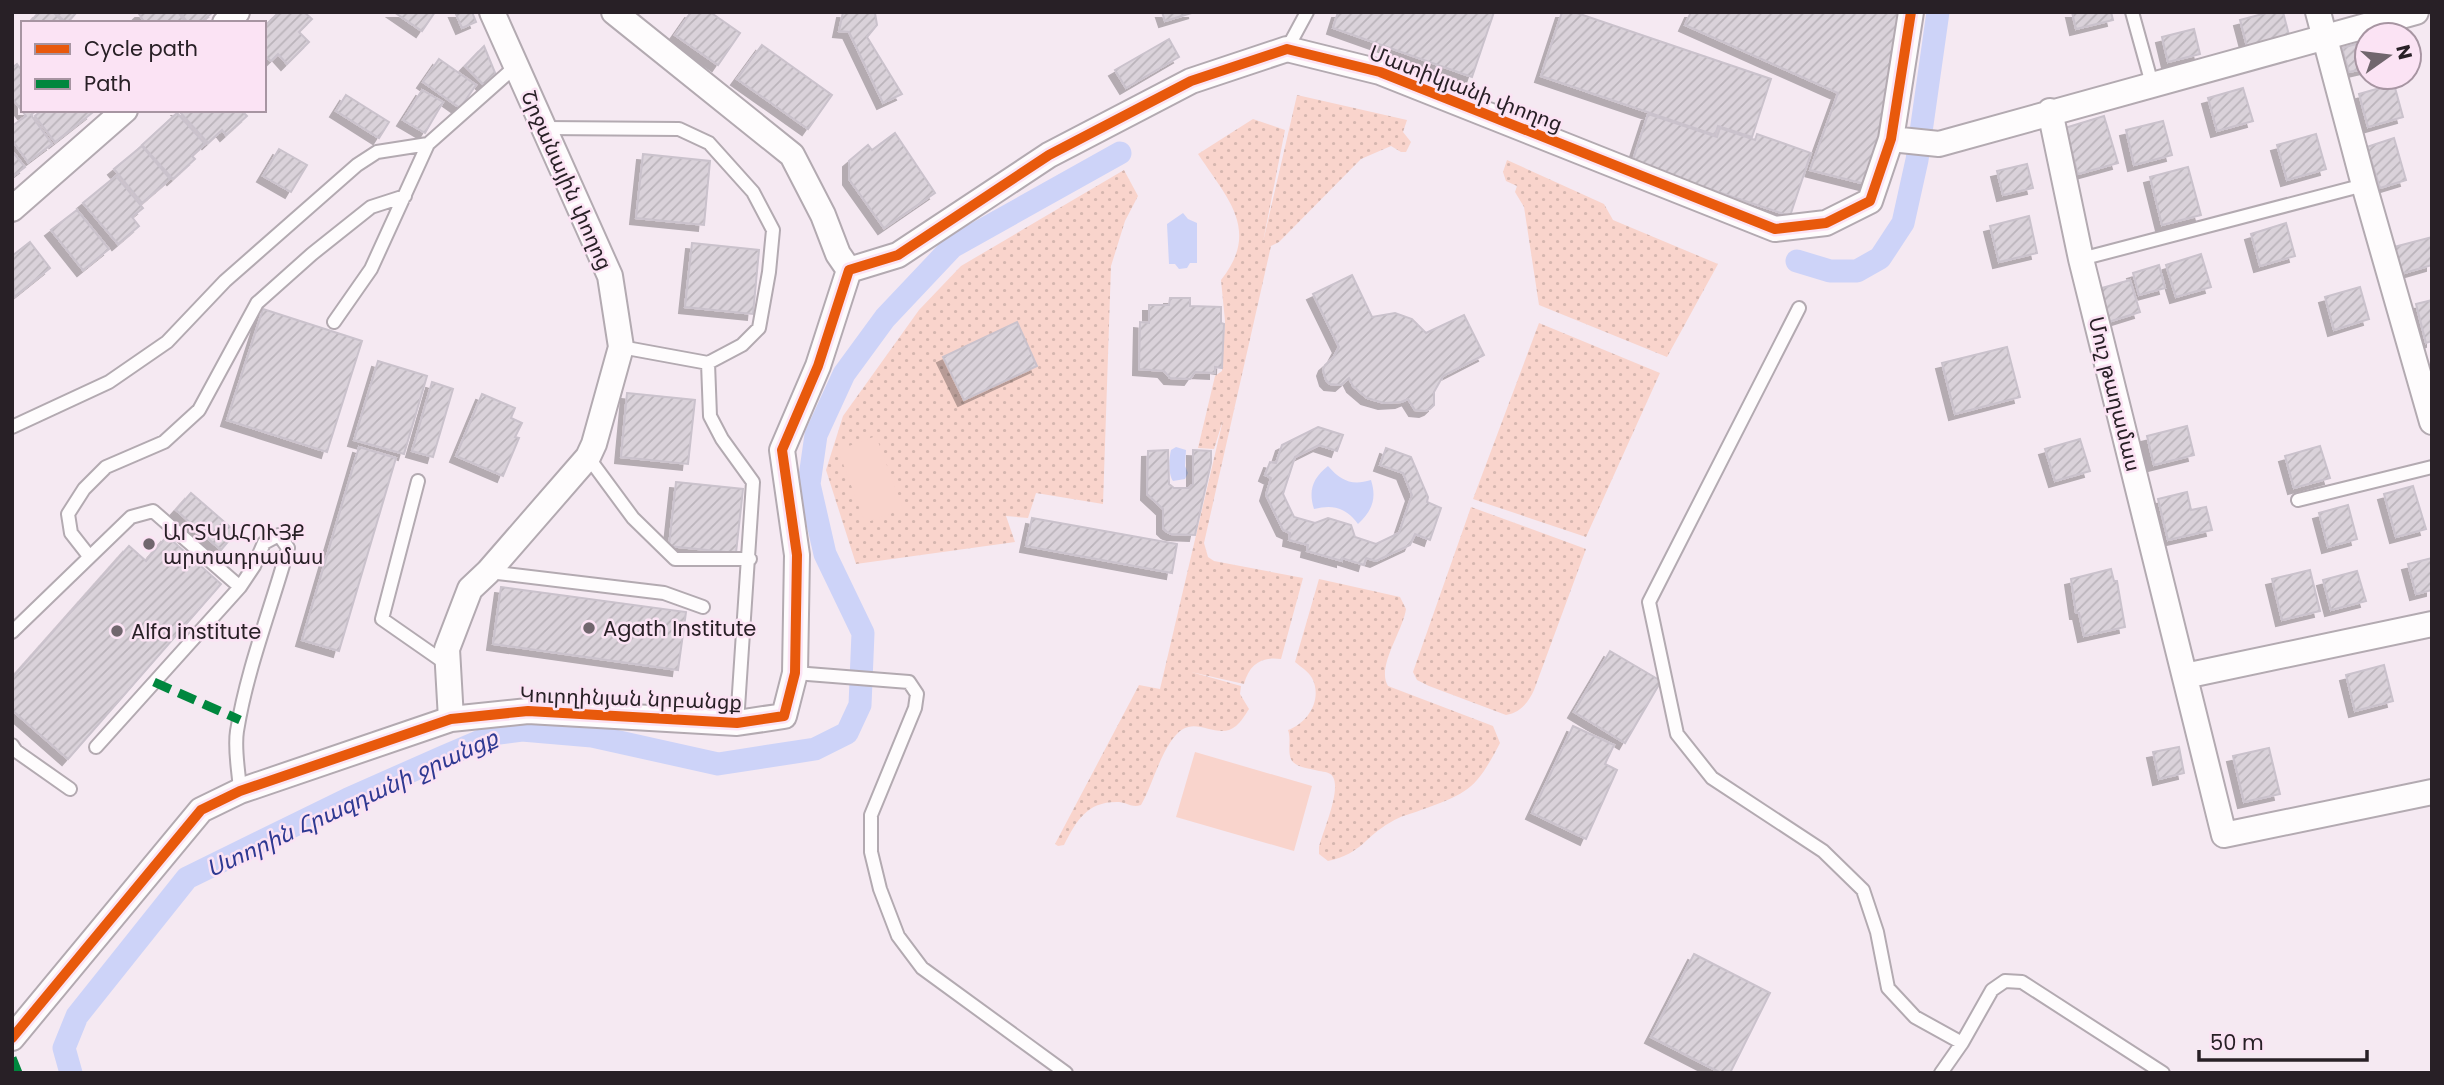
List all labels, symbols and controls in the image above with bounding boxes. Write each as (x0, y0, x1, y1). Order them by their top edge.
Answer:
legend (21, 21, 266, 112)
north arrow (2353, 21, 2423, 91)
text: Cycle path (84, 34, 198, 63)
street label: Մատիկյանի փողոց (1365, 38, 1567, 138)
text: N (2389, 42, 2419, 62)
text: Path (84, 69, 131, 98)
street label: Շրջանային փողոց (514, 86, 620, 274)
street label: Մուշ թաղամաս (2082, 313, 2148, 475)
place label: ԱՐՏԿԱՀՈՒՅՔ արտադրամաս (163, 518, 324, 571)
marker: ԱՐՏԿԱՀՈՒՅՔ արտադրամաս (141, 536, 157, 552)
place label: Agath Institute (603, 614, 756, 643)
place label: Alfa institute (131, 617, 261, 646)
marker: Agath Institute (581, 620, 597, 636)
marker: Alfa institute (109, 623, 125, 639)
street label: Կուրղինյան նրբանցք (519, 680, 743, 716)
water label: Ստորին Հրազդանի ջրանցք (201, 721, 504, 885)
scale bar (2199, 1018, 2367, 1062)
text: 50 m (2210, 1028, 2264, 1057)

